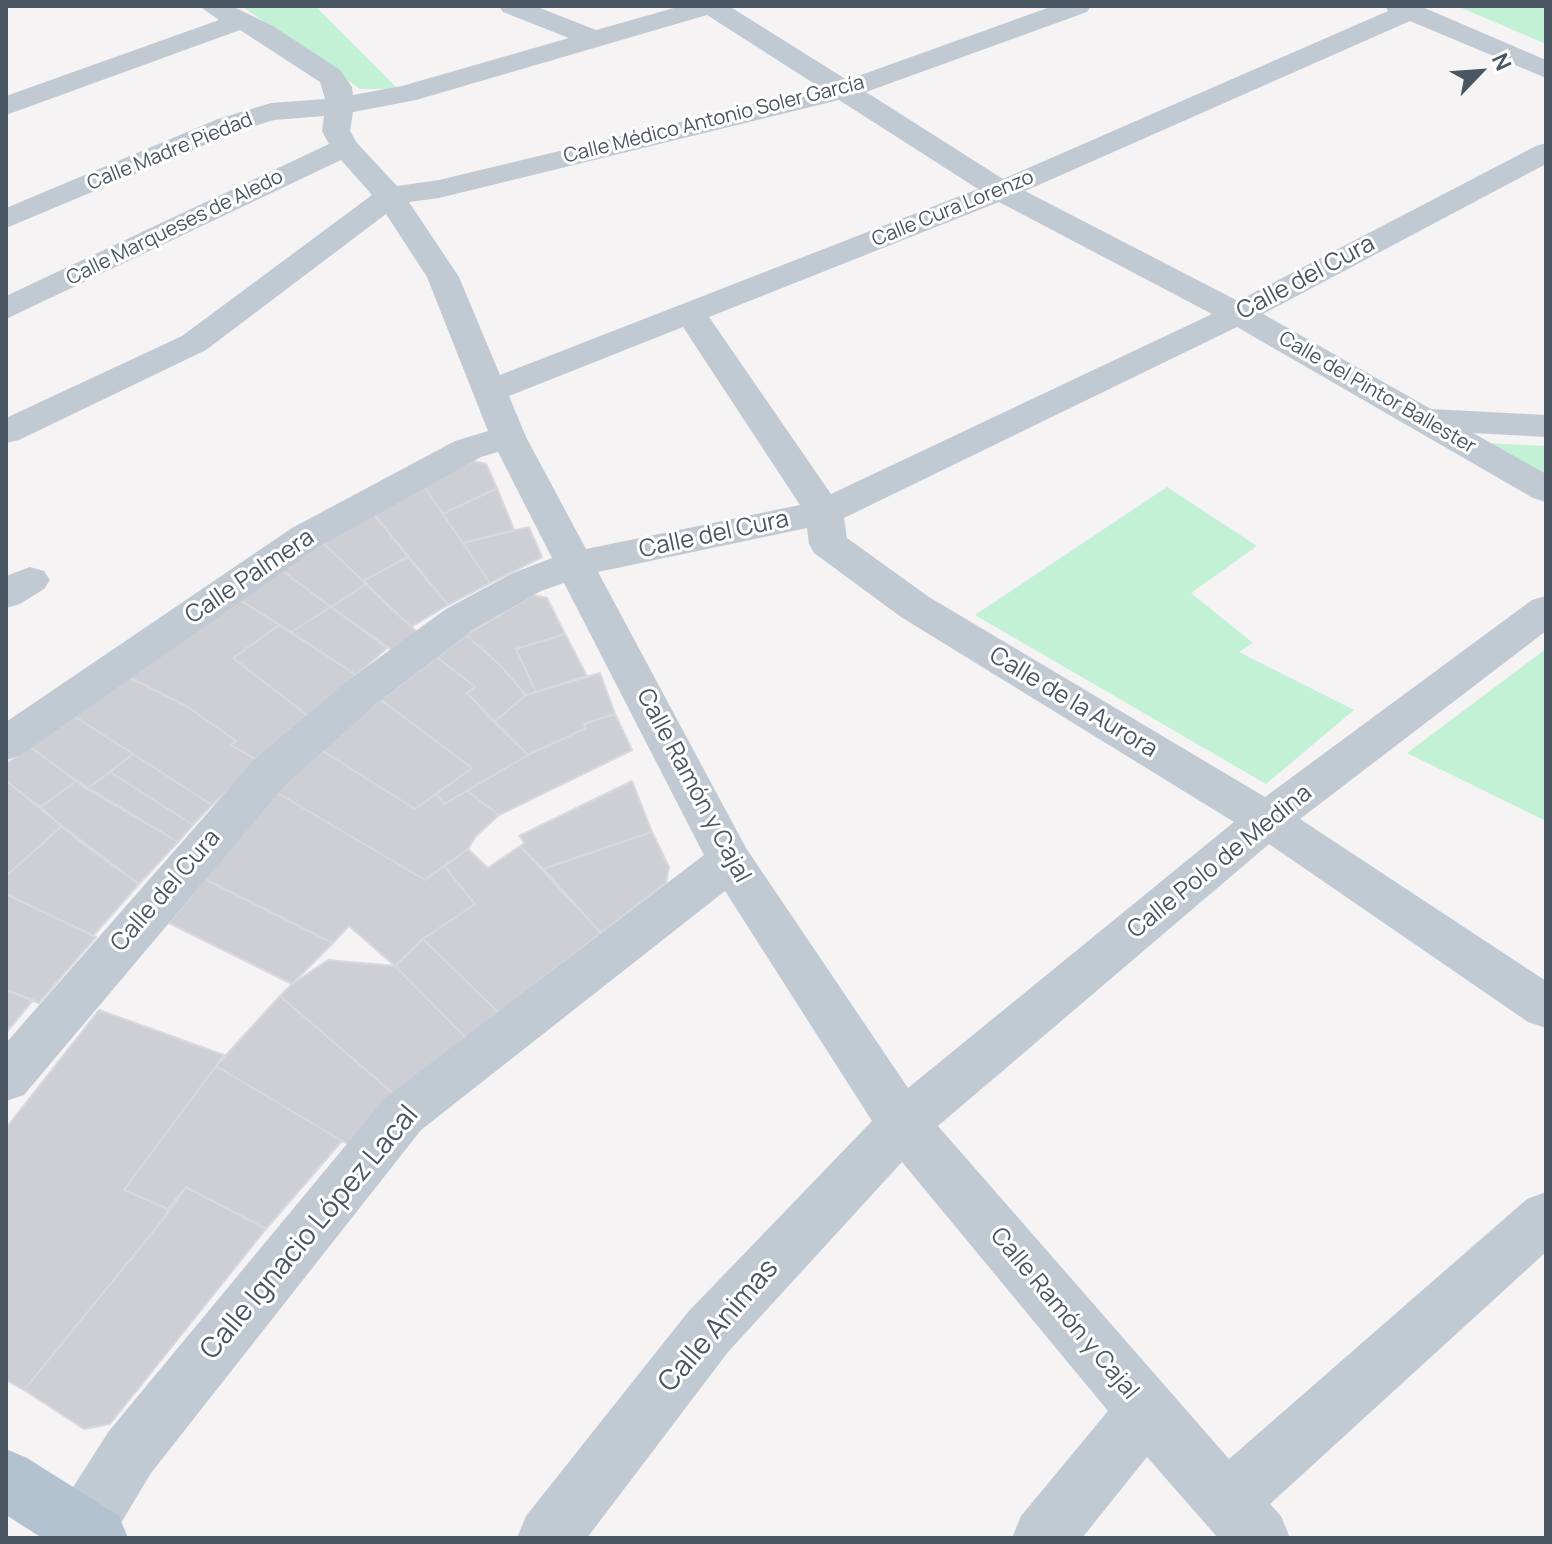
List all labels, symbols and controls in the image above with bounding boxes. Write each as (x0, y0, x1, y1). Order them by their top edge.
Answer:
north arrow (1440, 32, 1520, 112)
text: N (1485, 48, 1519, 75)
street label: Calle Médico Antonio Soler García (561, 71, 867, 169)
street label: Calle Madre Piedad (84, 108, 256, 196)
street label: Calle Marqueses de Aledo (63, 165, 287, 291)
street label: Calle Cura Lorenzo (869, 166, 1037, 252)
street label: Calle del Cura (1232, 230, 1380, 326)
street label: Calle del Pintor Ballester (1274, 327, 1480, 459)
street label: Calle del Cura (637, 505, 791, 565)
street label: Calle Palmera (180, 523, 320, 631)
street label: Calle de la Aurora (984, 641, 1162, 765)
street label: Calle Ramón y Cajal (630, 684, 756, 888)
street label: Calle Polo de Medina (1122, 779, 1318, 945)
street label: Calle del Cura (105, 824, 227, 958)
street label: Calle Ignacio López Lacal (194, 1099, 426, 1367)
street label: Calle Ramón y Cajal (984, 1222, 1144, 1406)
street label: Calle Animas (652, 1253, 786, 1399)

